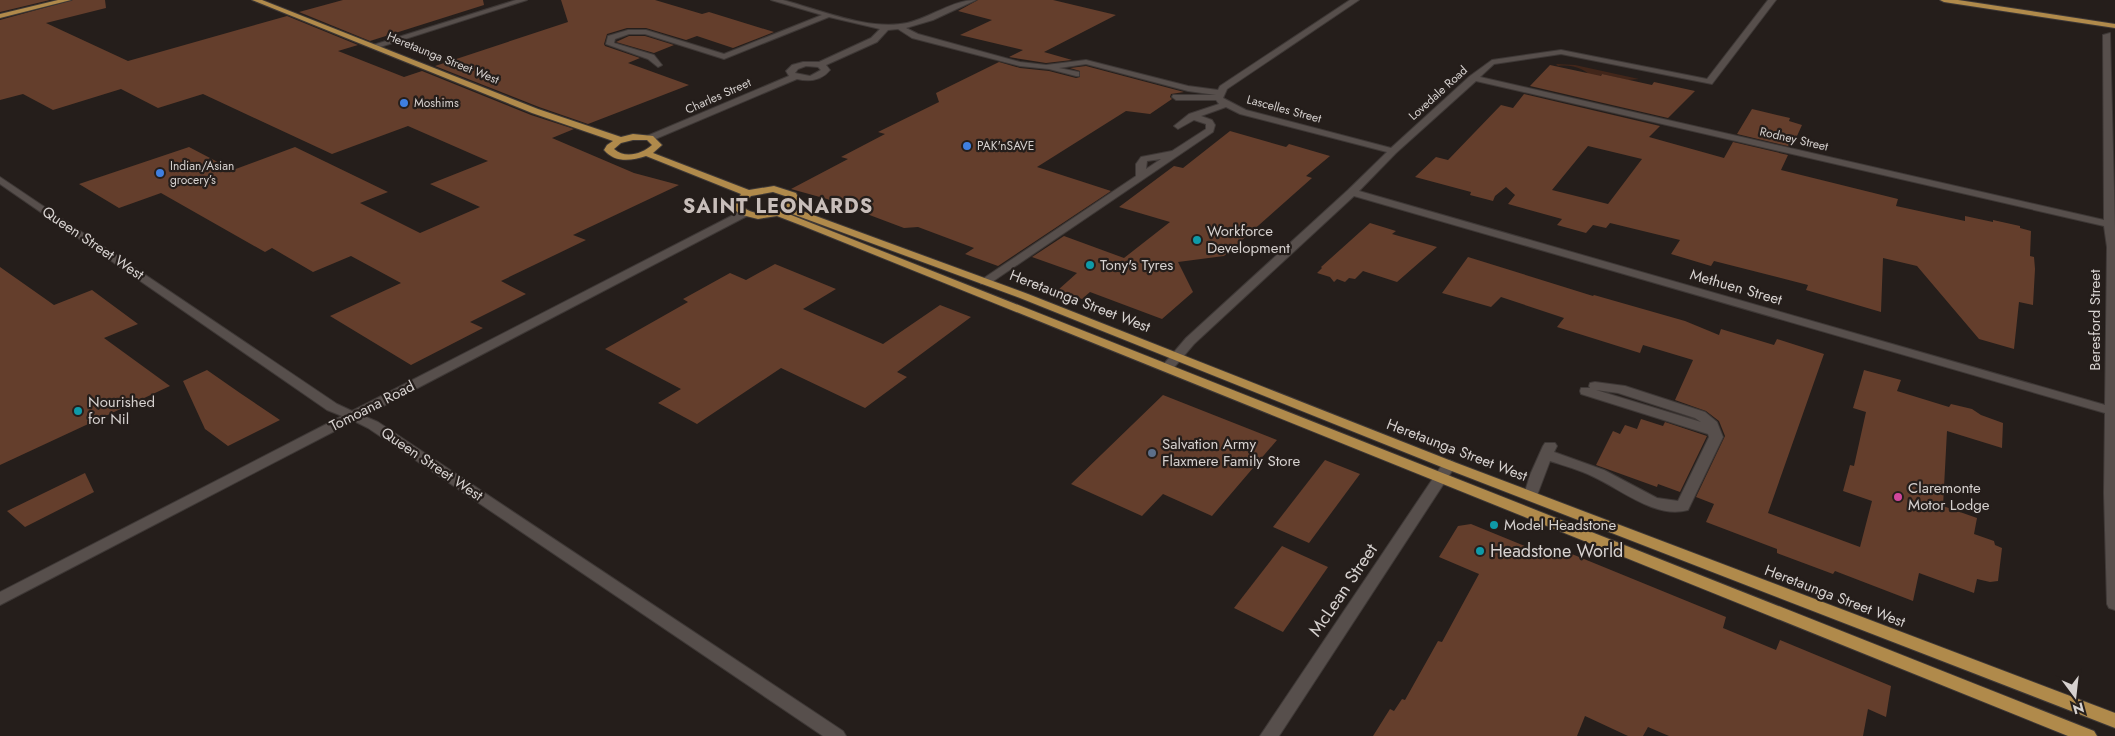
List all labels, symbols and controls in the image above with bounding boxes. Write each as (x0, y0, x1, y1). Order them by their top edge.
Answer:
street label: Heretaunga Street West (384, 27, 502, 89)
street label: Lovedale Road (1404, 62, 1472, 124)
street label: Charles Street (682, 73, 754, 119)
street label: Lascelles Street (1245, 90, 1323, 128)
place label: Moshims (414, 94, 459, 112)
marker: Moshims (398, 97, 410, 109)
street label: Rodney Street (1758, 122, 1830, 156)
place label: PAK'nSAVE (977, 137, 1034, 155)
marker: PAK'nSAVE (961, 140, 973, 152)
place label: Indian/Asian grocery’s (170, 157, 234, 189)
marker: Indian/Asian grocery’s (154, 167, 166, 179)
district label: SAINT LEONARDS (683, 192, 873, 221)
street label: Queen Street West (38, 201, 149, 286)
place label: Workforce Development (1207, 220, 1290, 259)
marker: Workforce Development (1191, 234, 1203, 246)
place label: Tony's Tyres (1100, 254, 1173, 276)
marker: Tony's Tyres (1084, 259, 1096, 271)
street label: Methuen Street (1687, 263, 1785, 311)
street label: Heretaunga Street West (1006, 264, 1154, 338)
street label: Beresford Street (2084, 269, 2106, 371)
street label: Tomoana Road (326, 375, 418, 437)
place label: Nourished for Nil (88, 391, 155, 430)
marker: Nourished for Nil (72, 405, 84, 417)
street label: Heretaunga Street West (1383, 413, 1531, 487)
street label: Queen Street West (377, 422, 488, 507)
place label: Salvation Army Flaxmere Family Store (1162, 433, 1300, 472)
marker: Salvation Army Flaxmere Family Store (1146, 447, 1158, 459)
place label: Claremonte Motor Lodge (1908, 477, 1990, 516)
marker: Claremonte Motor Lodge (1892, 491, 1904, 503)
place label: Model Headstone (1504, 514, 1616, 536)
marker: Model Headstone (1488, 519, 1500, 531)
street label: McLean Street (1302, 538, 1384, 642)
place label: Headstone World (1490, 538, 1623, 564)
marker: Headstone World (1474, 545, 1486, 557)
street label: Heretaunga Street West (1761, 559, 1909, 633)
north arrow (2050, 671, 2100, 721)
text: N (2070, 697, 2086, 720)

